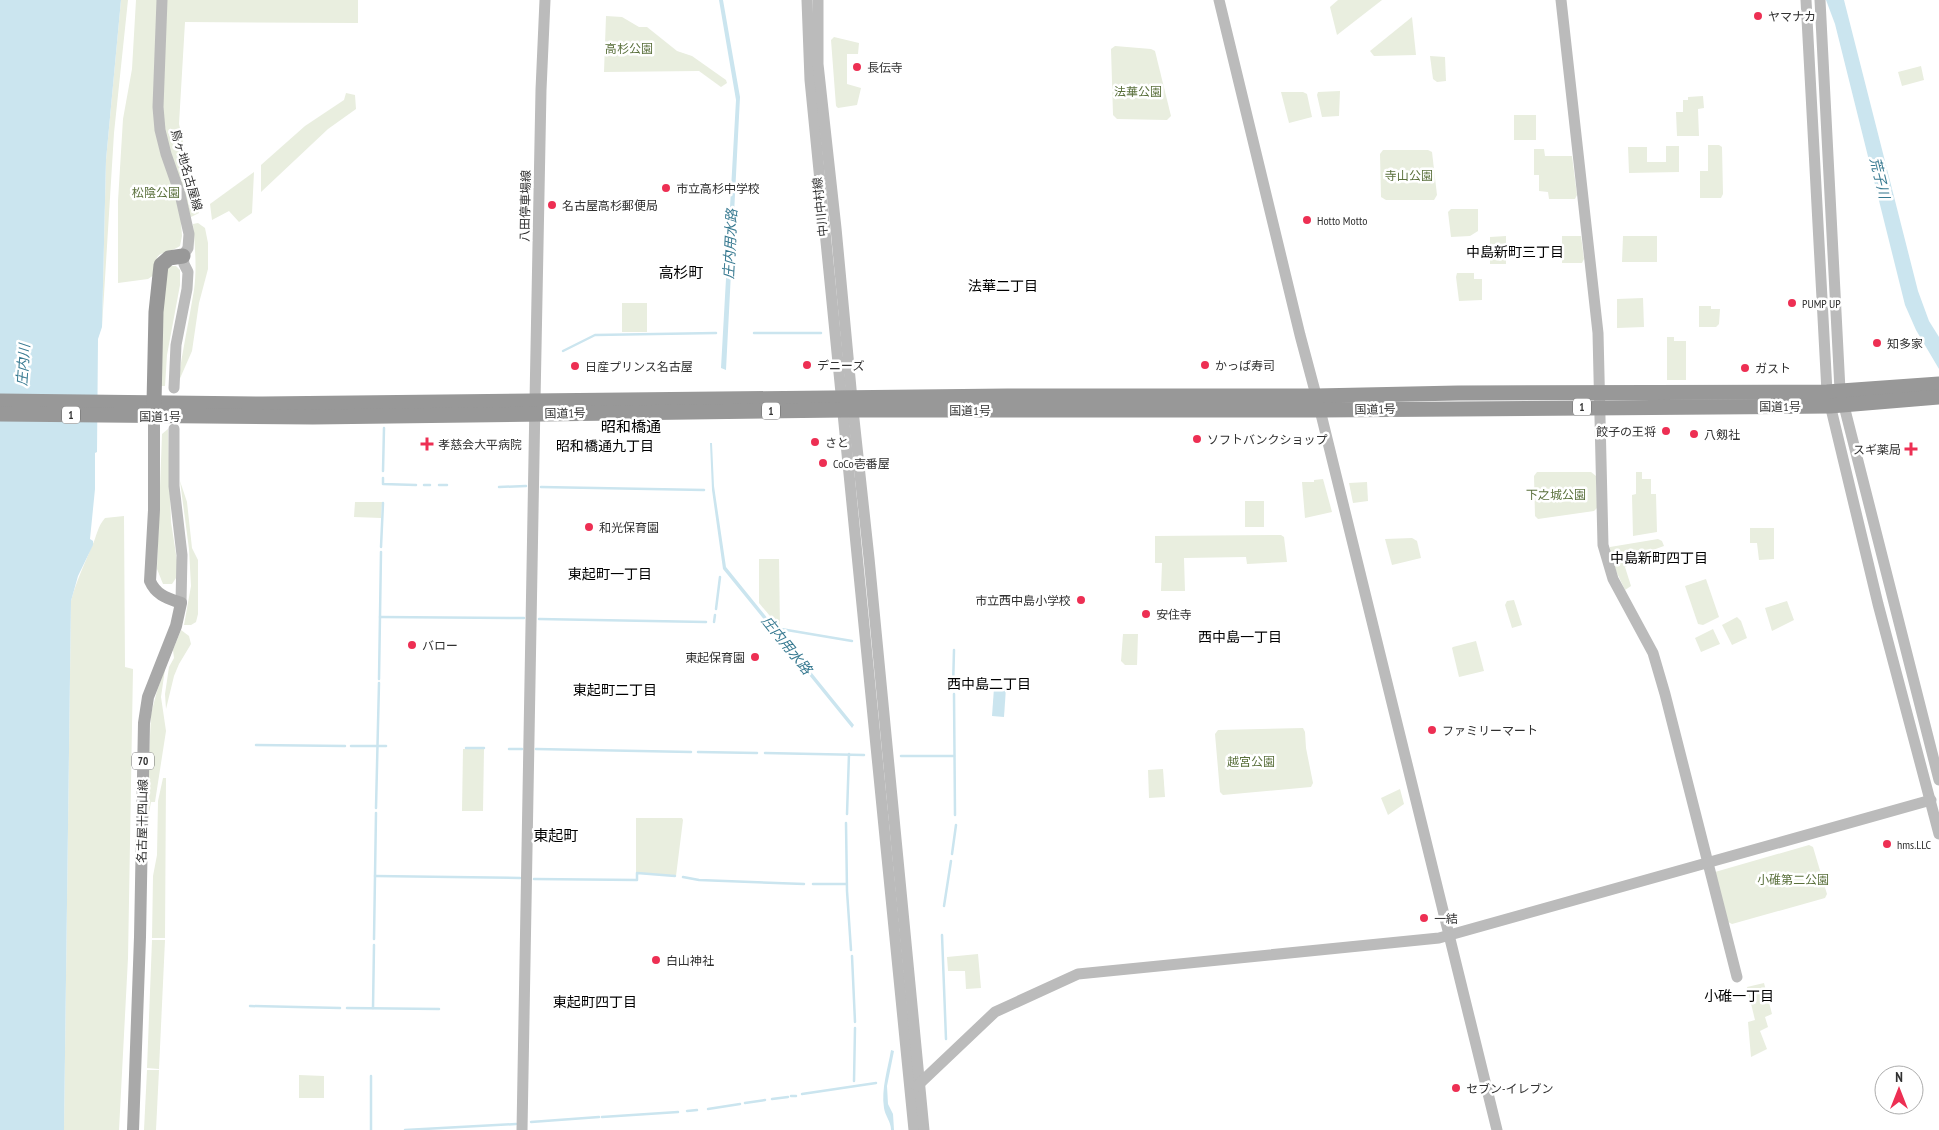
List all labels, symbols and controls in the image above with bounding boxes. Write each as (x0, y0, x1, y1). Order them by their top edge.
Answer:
place label: ヤマナカ (1768, 9, 1816, 24)
marker: ヤマナカ (1752, 10, 1764, 22)
park label: 高杉公園 (605, 41, 653, 56)
place label: 長伝寺 (867, 60, 903, 75)
marker: 長伝寺 (851, 61, 863, 73)
park label: 法華公園 (1114, 84, 1162, 99)
street label: 鳥ヶ地名古屋線 (168, 128, 206, 212)
water label: 荒子川 (1866, 155, 1894, 202)
park label: 寺山公園 (1385, 168, 1433, 183)
street label: 八田停車場線 (517, 170, 533, 242)
street label: 中川中村線 (809, 176, 831, 238)
place label: 市立高杉中学校 (676, 181, 760, 196)
marker: 市立高杉中学校 (660, 182, 672, 194)
park label: 松陰公園 (132, 185, 180, 200)
place label: 名古屋高杉郵便局 (562, 198, 658, 213)
marker: 名古屋高杉郵便局 (546, 199, 558, 211)
water label: 庄内用水路 (719, 208, 741, 279)
place label: Hotto Motto (1317, 213, 1367, 228)
marker: Hotto Motto (1301, 214, 1313, 226)
district label: 中島新町三丁目 (1466, 243, 1564, 261)
district label: 高杉町 (658, 263, 704, 282)
district label: 法華二丁目 (968, 277, 1038, 295)
place label: PUMP UP (1802, 296, 1841, 311)
marker: PUMP UP (1786, 297, 1798, 309)
place label: 知多家 (1887, 336, 1923, 351)
marker: 知多家 (1871, 337, 1883, 349)
water label: 庄内川 (13, 341, 34, 387)
place label: デニーズ (817, 358, 864, 373)
place label: かっぱ寿司 (1215, 358, 1275, 373)
place label: 日産プリンス名古屋 (585, 359, 693, 374)
marker: デニーズ (801, 359, 813, 371)
marker: かっぱ寿司 (1199, 359, 1211, 371)
marker: 日産プリンス名古屋 (569, 360, 581, 372)
place label: ガスト (1755, 361, 1791, 376)
marker: ガスト (1739, 362, 1751, 374)
road number: 1 (1573, 398, 1591, 416)
street label: 国道1号 (1759, 399, 1801, 414)
street label: 国道1号 (1354, 401, 1396, 417)
road number: 1 (762, 402, 780, 420)
street label: 国道1号 (949, 403, 991, 418)
street label: 国道1号 (544, 405, 586, 421)
road number: 1 (62, 406, 80, 424)
street label: 国道1号 (139, 409, 181, 424)
district label: 昭和橋通 (601, 417, 661, 436)
place label: 餃子の王将 (1596, 424, 1656, 439)
marker: 餃子の王将 (1660, 425, 1672, 437)
place label: 八剱社 (1704, 427, 1740, 442)
marker: 八剱社 (1688, 428, 1700, 440)
place label: ソフトバンクショップ (1207, 432, 1328, 447)
marker: ソフトバンクショップ (1191, 433, 1203, 445)
place label: さと (825, 435, 849, 450)
marker: さと (809, 436, 821, 448)
marker: 孝慈会大平病院 (420, 437, 434, 451)
place label: 孝慈会大平病院 (438, 437, 522, 452)
district label: 昭和橋通九丁目 (556, 437, 654, 455)
place label: スギ薬局 (1853, 442, 1901, 457)
marker: スギ薬局 (1905, 443, 1917, 455)
place label: CoCo壱番屋 (833, 456, 890, 471)
marker: CoCo壱番屋 (817, 457, 829, 469)
park label: 下之城公園 (1526, 487, 1586, 502)
place label: 和光保育園 (599, 520, 659, 535)
marker: 和光保育園 (583, 521, 595, 533)
district label: 中島新町四丁目 (1610, 549, 1708, 567)
district label: 東起町一丁目 (568, 565, 652, 583)
place label: 市立西中島小学校 (975, 593, 1071, 608)
marker: 市立西中島小学校 (1075, 594, 1087, 606)
place label: 安住寺 (1156, 607, 1192, 622)
marker: 安住寺 (1140, 608, 1152, 620)
water label: 庄内用水路 (758, 612, 817, 679)
district label: 西中島一丁目 (1198, 628, 1282, 646)
place label: バロー (422, 638, 458, 653)
marker: バロー (406, 639, 418, 651)
place label: 東起保育園 (685, 650, 745, 665)
marker: 東起保育園 (749, 651, 761, 663)
district label: 西中島二丁目 (947, 675, 1031, 693)
district label: 東起町二丁目 (573, 681, 657, 699)
place label: ファミリーマート (1442, 723, 1538, 738)
marker: ファミリーマート (1426, 724, 1438, 736)
road number: 70 (132, 752, 154, 769)
park label: 越宮公園 (1227, 754, 1275, 769)
street label: 名古屋十四山線 (134, 779, 150, 863)
district label: 東起町 (533, 826, 579, 845)
place label: hms.LLC (1897, 837, 1932, 852)
marker: hms.LLC (1881, 838, 1893, 850)
park label: 小碓第二公園 (1757, 872, 1829, 887)
place label: 一結 (1434, 911, 1458, 926)
marker: 一結 (1418, 912, 1430, 924)
place label: 白山神社 (666, 953, 714, 968)
marker: 白山神社 (650, 954, 662, 966)
district label: 小碓一丁目 (1704, 987, 1774, 1005)
district label: 東起町四丁目 (553, 993, 637, 1011)
north arrow (1874, 1065, 1924, 1115)
text: N (1895, 1068, 1903, 1086)
place label: セブン-イレブン (1466, 1081, 1554, 1096)
marker: セブン-イレブン (1450, 1082, 1462, 1094)

